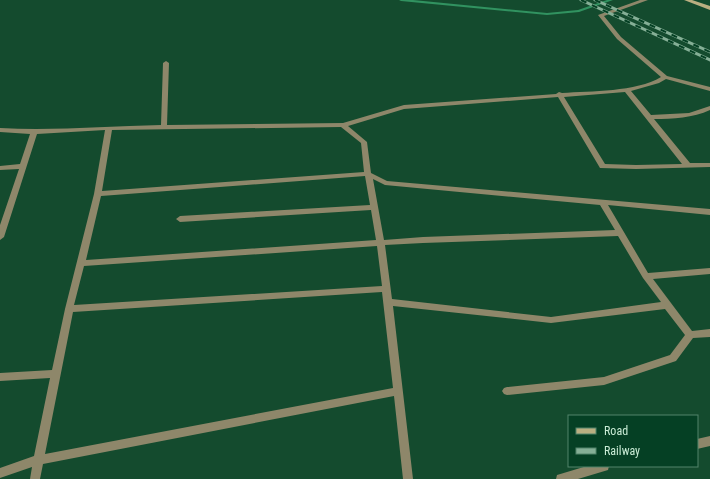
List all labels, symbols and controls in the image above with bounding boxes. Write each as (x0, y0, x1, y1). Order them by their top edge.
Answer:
legend (568, 415, 698, 467)
text: Road (604, 424, 628, 438)
text: Railway (604, 444, 640, 458)

